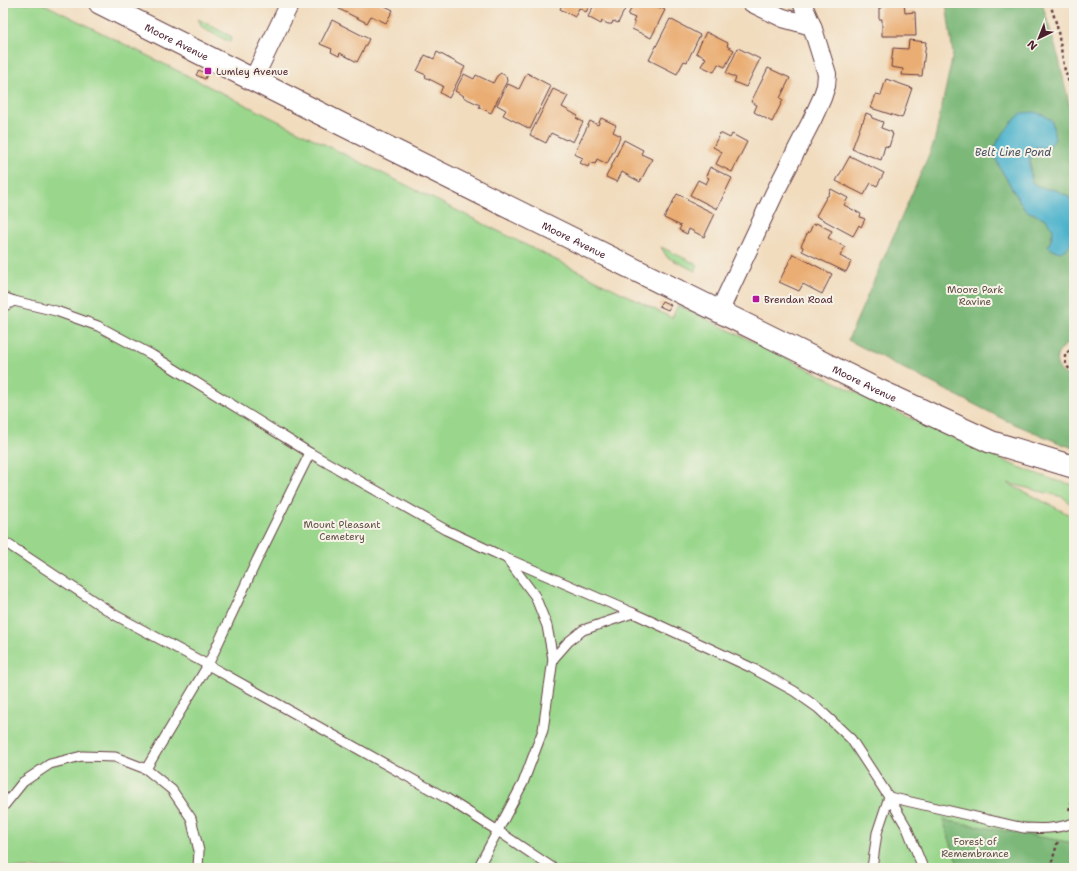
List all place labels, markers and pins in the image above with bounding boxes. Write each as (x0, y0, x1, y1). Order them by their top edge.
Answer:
place label: Lumley Avenue (216, 65, 289, 78)
marker: Lumley Avenue (203, 66, 213, 76)
place label: Brendan Road (764, 293, 834, 306)
marker: Brendan Road (751, 294, 761, 304)

